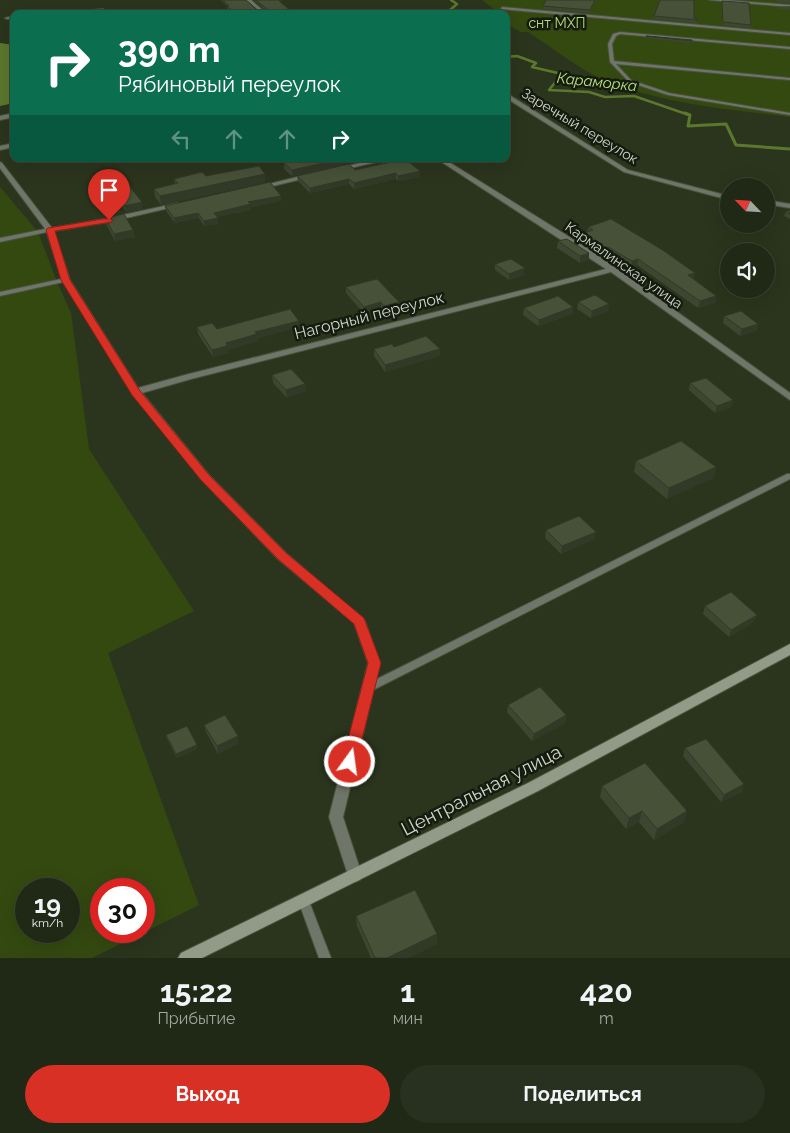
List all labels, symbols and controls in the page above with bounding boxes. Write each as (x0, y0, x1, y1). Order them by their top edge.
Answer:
park label: снт МХП (528, 15, 586, 31)
text: 390 m (118, 29, 221, 70)
icon: right (35, 30, 100, 95)
water label: Караморка (556, 69, 638, 95)
text: Рябиновый переулок (118, 71, 341, 97)
street label: Заречный переулок (519, 85, 641, 167)
icon: left (167, 125, 195, 153)
icon: ahead (220, 125, 248, 153)
icon: ahead (273, 125, 301, 153)
icon: right (326, 125, 354, 153)
pin (88, 169, 130, 220)
icon: arrive (95, 176, 123, 204)
north arrow (720, 178, 775, 232)
map controls (720, 178, 775, 298)
street label: Кармалинская улица (562, 218, 686, 312)
button: sound (720, 243, 775, 298)
street label: Нагорный переулок (292, 288, 446, 343)
position arrow (323, 735, 375, 787)
street label: Центральная улица (397, 740, 565, 840)
speed limit sign: 30 (90, 878, 155, 943)
text: 19 (34, 889, 61, 919)
text: km/h (32, 916, 63, 930)
text: 15:22 (160, 974, 233, 1009)
text: 1 (400, 974, 415, 1009)
text: 420 (580, 974, 633, 1009)
text: Прибытие (157, 1009, 235, 1028)
text: мин (393, 1009, 423, 1028)
text: m (599, 1009, 614, 1028)
button: Выход (25, 1065, 390, 1123)
button: Поделиться (400, 1065, 765, 1123)

